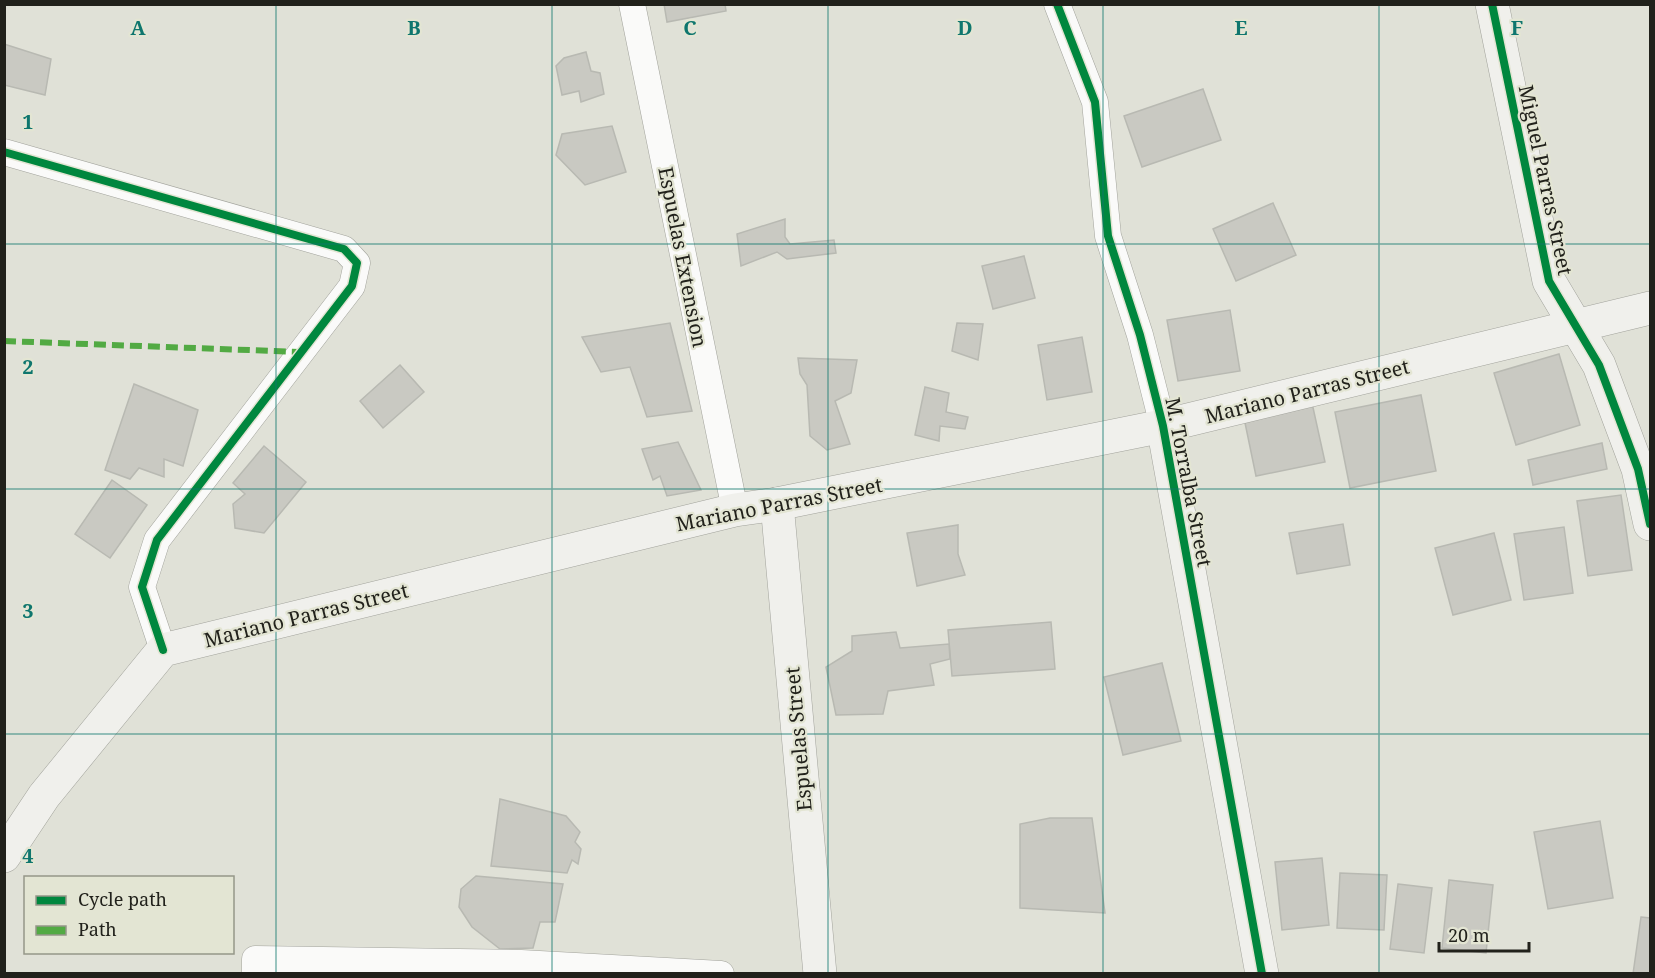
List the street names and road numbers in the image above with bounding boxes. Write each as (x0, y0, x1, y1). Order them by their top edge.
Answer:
street label: Miguel Parras Street (1513, 82, 1579, 278)
street label: Espuelas Extension (652, 164, 714, 350)
street label: Mariano Parras Street (1202, 353, 1412, 429)
street label: M. Torralba Street (1159, 395, 1219, 569)
street label: Mariano Parras Street (673, 471, 885, 537)
street label: Mariano Parras Street (201, 577, 411, 653)
street label: Espuelas Street (778, 666, 818, 812)

